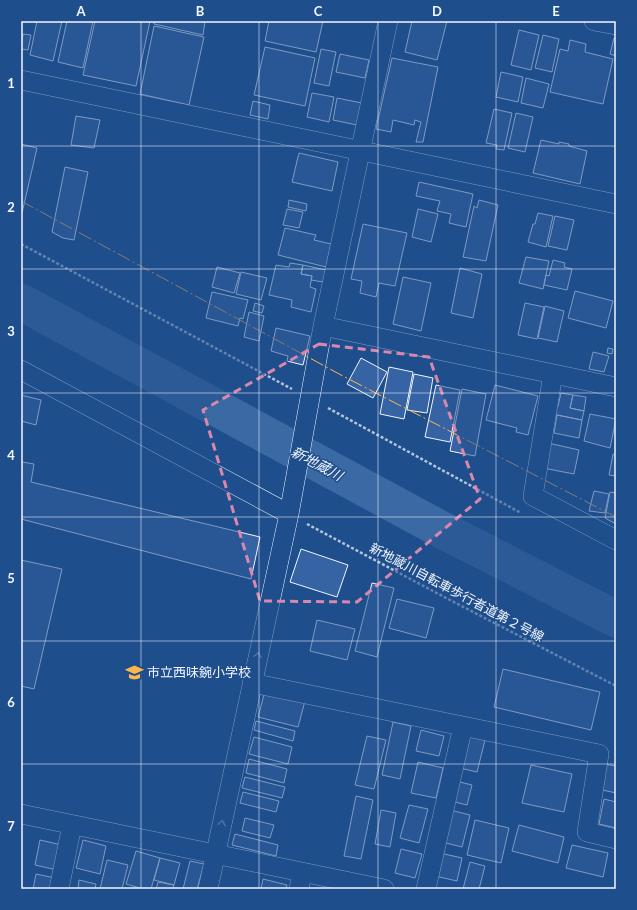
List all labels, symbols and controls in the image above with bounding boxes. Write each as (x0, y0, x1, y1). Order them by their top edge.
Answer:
text: A (75, 3, 86, 19)
text: B (196, 3, 205, 19)
text: C (314, 3, 323, 19)
text: D (432, 3, 442, 19)
text: E (552, 3, 560, 19)
text: 1 (7, 75, 15, 91)
text: 2 (7, 199, 15, 215)
text: 3 (7, 323, 15, 339)
water label: 新地蔵川 (288, 442, 347, 485)
text: 4 (7, 447, 15, 463)
street label: 新地蔵川自転車歩行者道第２号線 (367, 539, 547, 645)
text: 5 (7, 570, 15, 586)
one-way arrow (254, 652, 262, 659)
school or university icon: 市立西味鋺小学校 (124, 662, 144, 682)
place label: 市立西味鋺小学校 (147, 664, 251, 680)
text: 6 (7, 694, 15, 710)
text: 7 (7, 818, 15, 834)
one-way arrow (217, 820, 225, 827)

